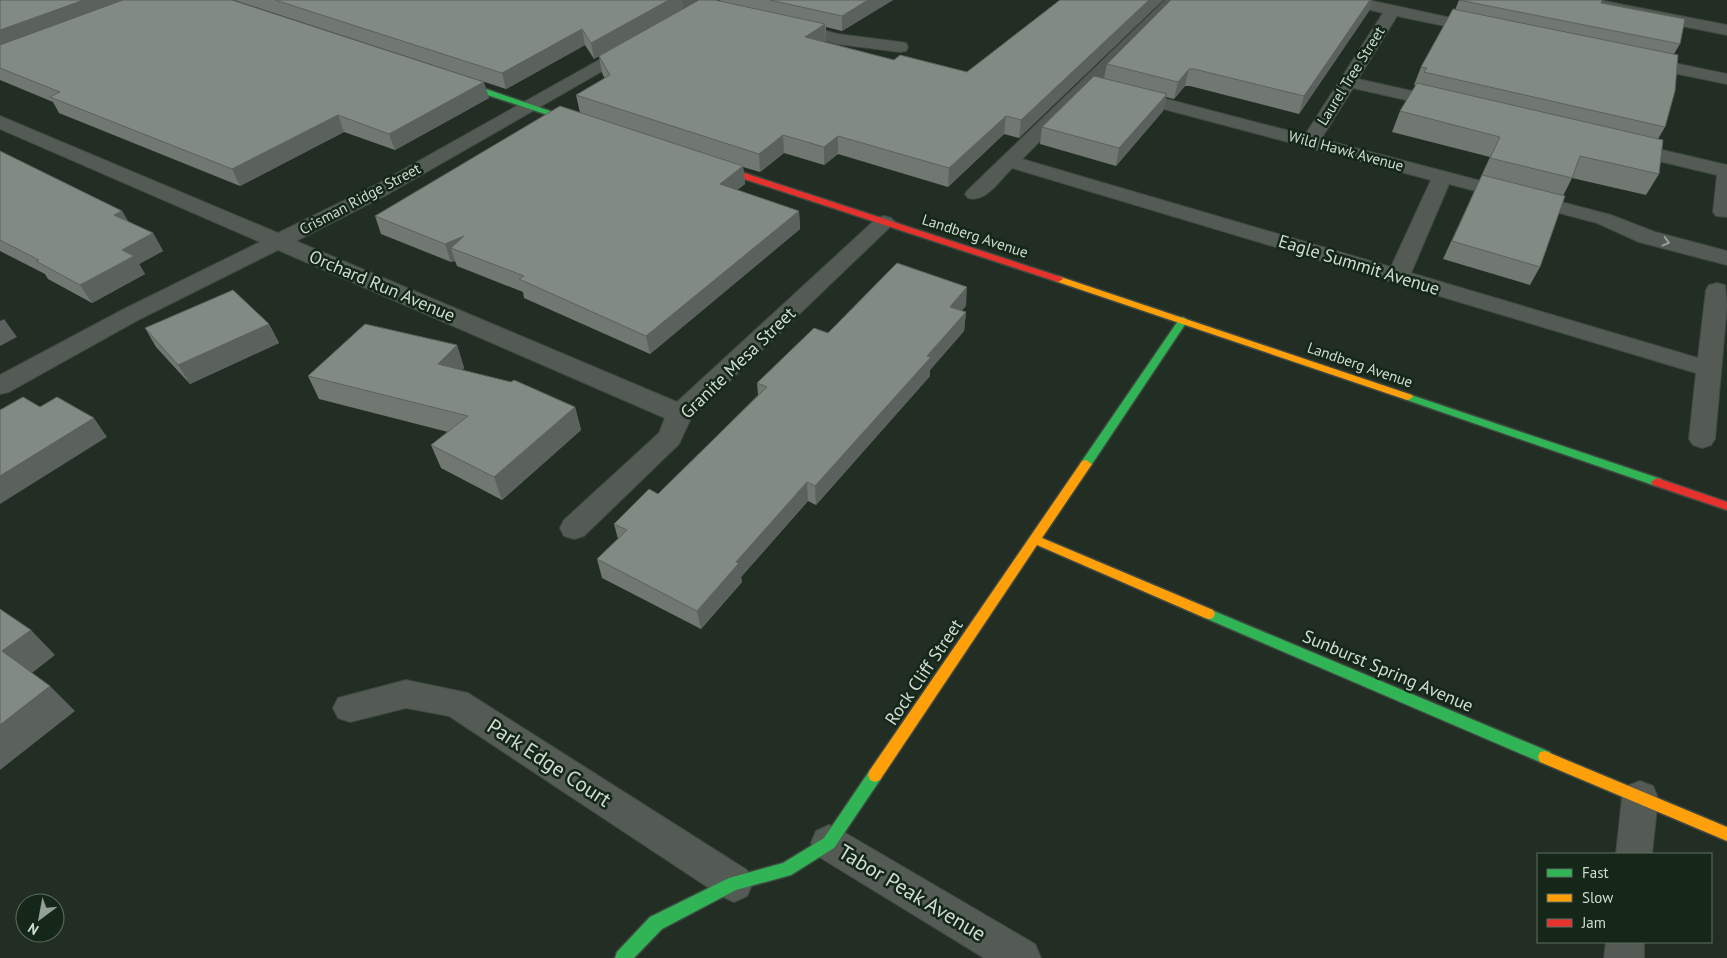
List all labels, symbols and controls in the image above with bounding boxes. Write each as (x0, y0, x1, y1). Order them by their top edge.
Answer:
street label: Laurel Tree Street (1313, 23, 1389, 129)
street label: Wild Hawk Avenue (1286, 126, 1406, 175)
street label: Crisman Ridge Street (296, 159, 424, 239)
street label: Landberg Avenue (920, 209, 1031, 262)
street label: Eagle Summit Avenue (1276, 229, 1443, 300)
one-way arrow (1661, 236, 1670, 247)
street label: Orchard Run Avenue (306, 244, 459, 327)
street label: Granite Mesa Street (675, 302, 800, 423)
street label: Landberg Avenue (1305, 338, 1415, 391)
street label: Rock Cliff Street (880, 614, 968, 729)
street label: Sunburst Spring Avenue (1299, 624, 1477, 717)
street label: Park Edge Court (482, 712, 616, 813)
street label: Tabor Peak Avenue (834, 838, 991, 947)
legend (1537, 853, 1712, 943)
text: Fast (1582, 863, 1609, 882)
text: Slow (1582, 888, 1613, 907)
north arrow (15, 893, 65, 943)
text: Jam (1581, 913, 1606, 932)
text: N (24, 919, 42, 939)

